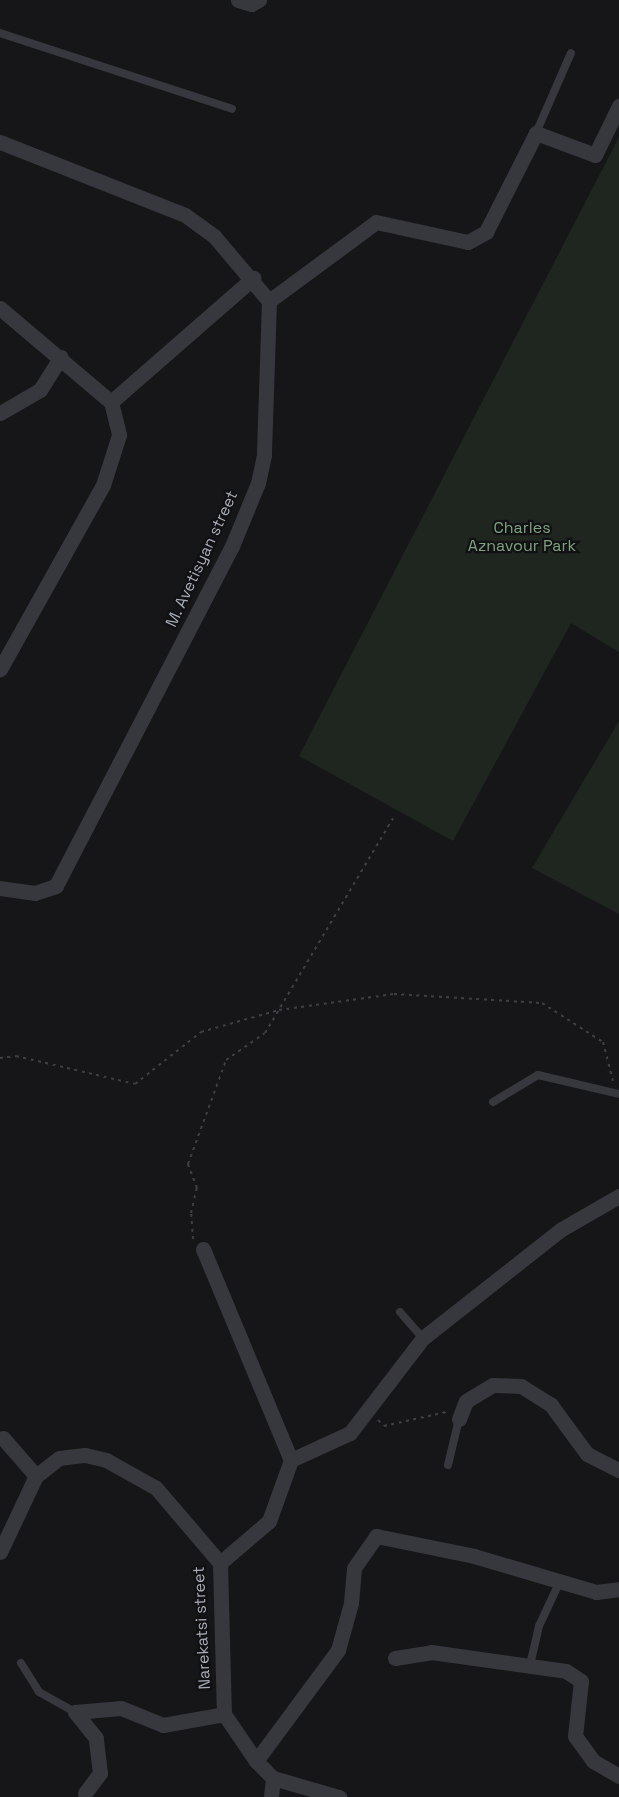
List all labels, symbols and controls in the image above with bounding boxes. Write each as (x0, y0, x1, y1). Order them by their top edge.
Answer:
street label: M. Avetisyan street (162, 487, 242, 631)
park label: Charles Aznavour Park (468, 518, 576, 556)
street label: Narekatsi street (189, 1566, 215, 1690)

